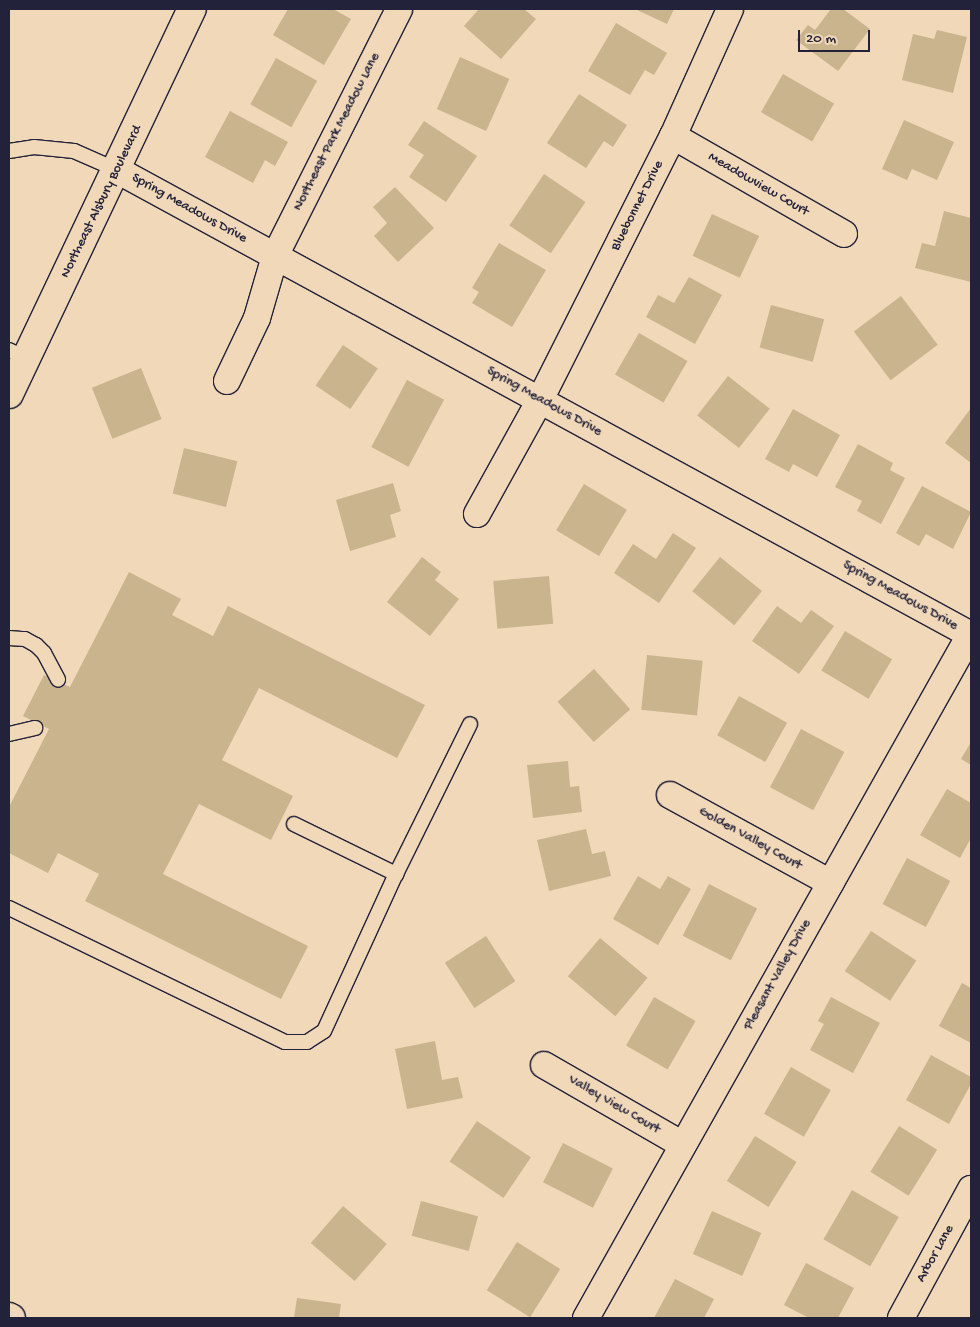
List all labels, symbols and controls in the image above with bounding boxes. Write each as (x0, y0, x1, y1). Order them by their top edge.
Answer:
scale bar (800, 20, 872, 52)
text: 20 m (806, 30, 836, 48)
street label: Northeast Park Meadow Lane (290, 50, 384, 214)
street label: Northeast Alsbury Boulevard (58, 123, 146, 281)
street label: Meadowview Court (705, 149, 811, 221)
street label: Bluebonnet Drive (608, 158, 668, 254)
street label: Spring Meadows Drive (128, 170, 250, 248)
street label: Spring Meadows Drive (483, 363, 605, 441)
street label: Spring Meadows Drive (839, 557, 961, 635)
street label: Golden Valley Court (695, 804, 805, 874)
street label: Pleasant Valley Drive (741, 917, 815, 1033)
street label: Valley View Court (565, 1072, 663, 1138)
street label: Arbor Lane (913, 1222, 959, 1286)

